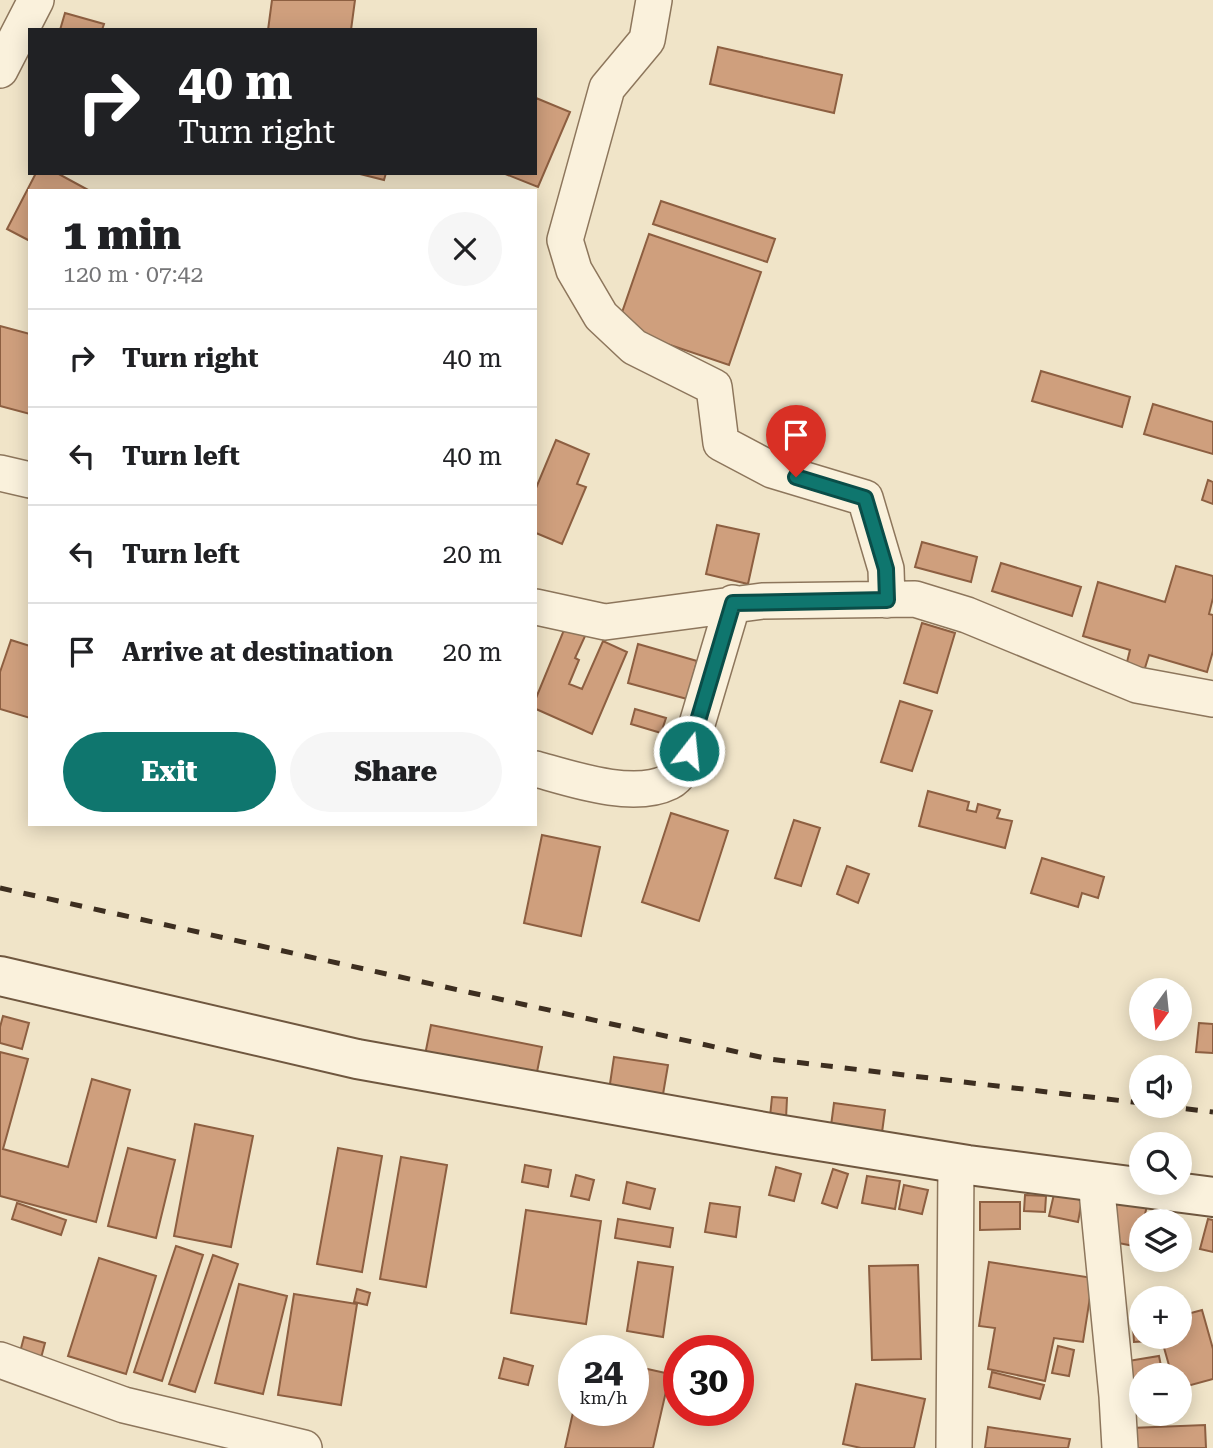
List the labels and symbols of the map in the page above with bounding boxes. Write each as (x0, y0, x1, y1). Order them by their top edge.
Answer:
pin (766, 405, 826, 477)
position arrow (652, 714, 726, 788)
north arrow (1129, 978, 1192, 1041)
speed limit sign: 30 (663, 1335, 754, 1426)

